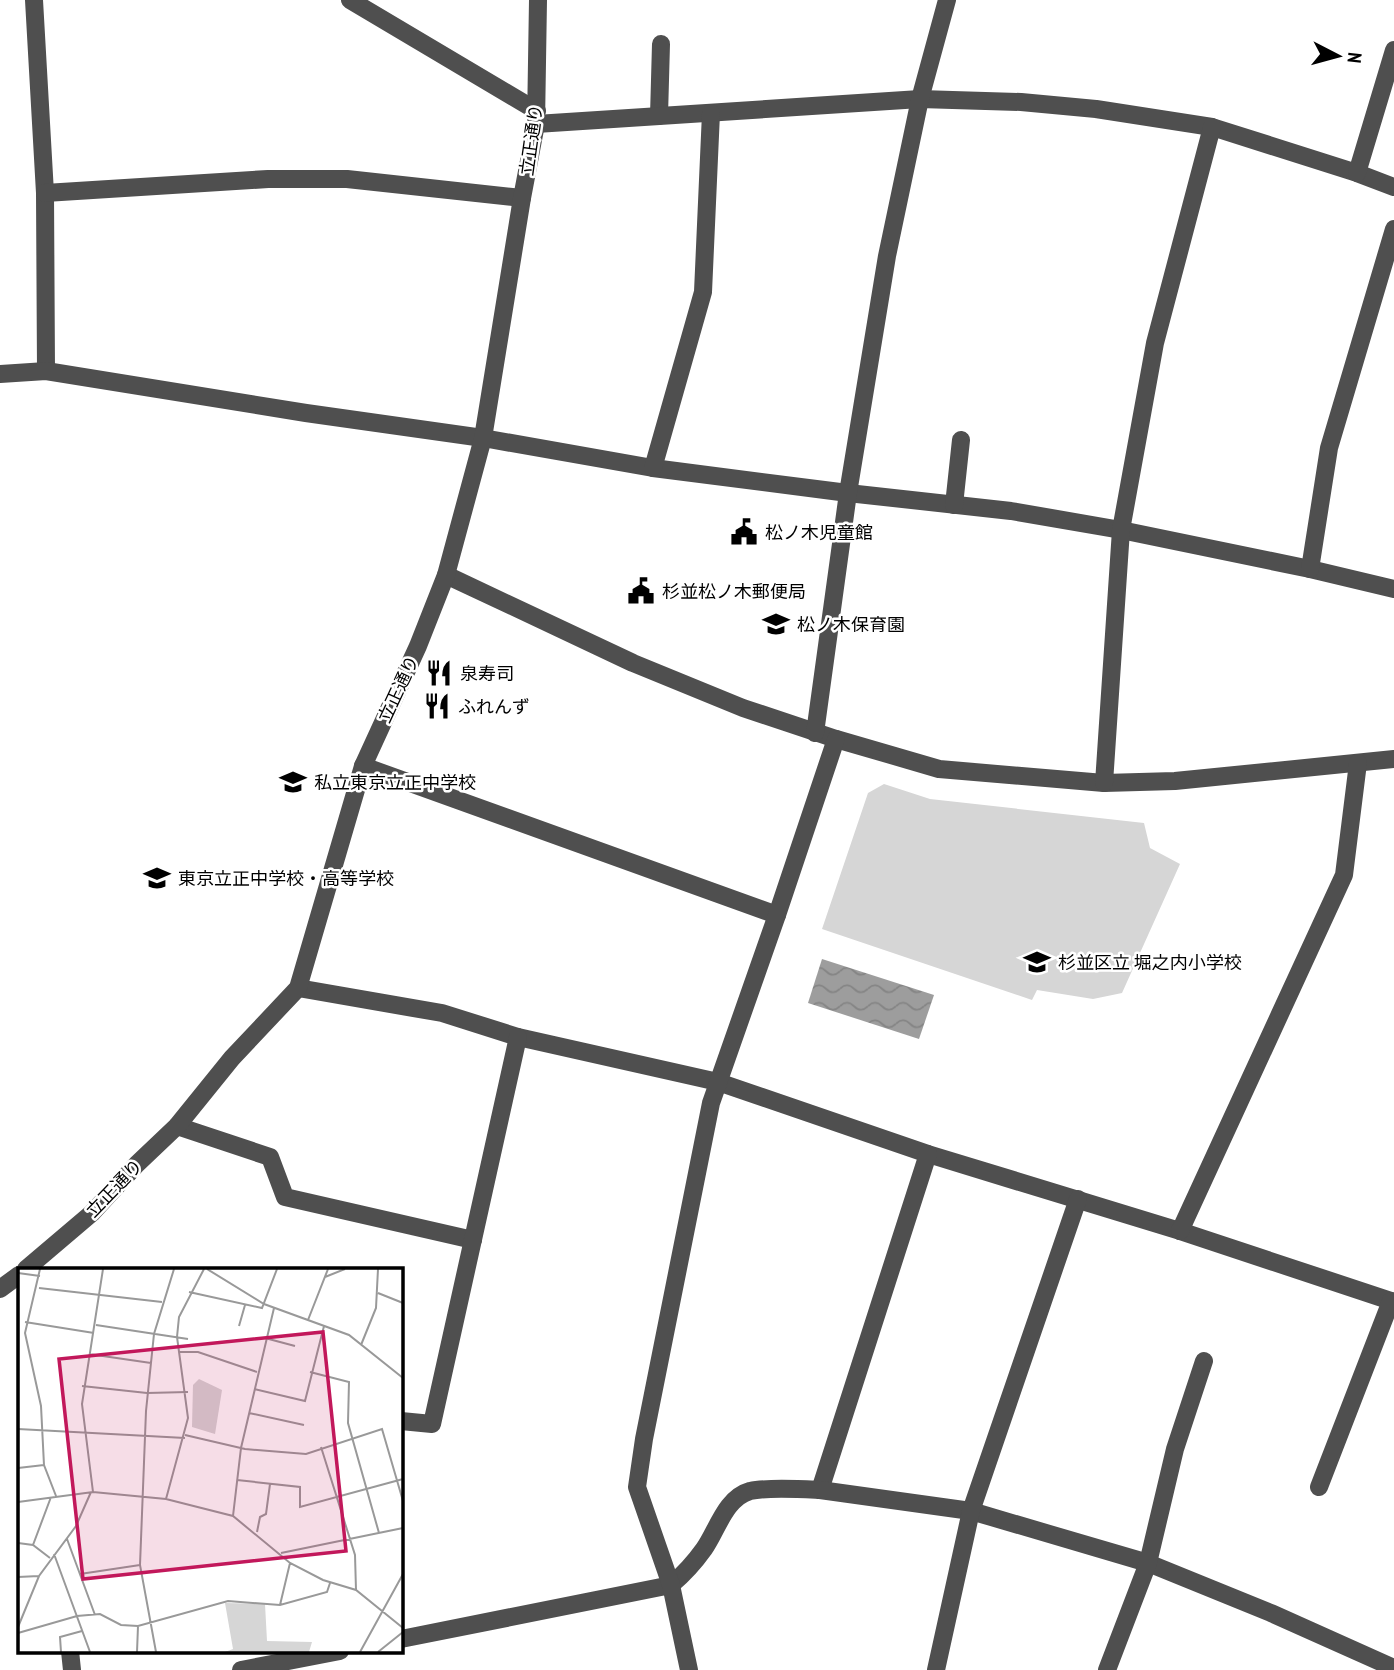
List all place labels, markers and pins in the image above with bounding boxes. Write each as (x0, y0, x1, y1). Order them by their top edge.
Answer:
public building icon: 松ノ木児童館 (729, 517, 759, 547)
place label: 松ノ木児童館 (765, 521, 873, 544)
public building icon: 杉並松ノ木郵便局 (626, 576, 656, 606)
place label: 杉並松ノ木郵便局 (662, 580, 806, 603)
school or university icon: 松ノ木保育園 (761, 609, 791, 639)
place label: 松ノ木保育園 (797, 613, 905, 636)
restaurant icon: 泉寿司 (424, 658, 454, 688)
place label: 泉寿司 (460, 662, 514, 685)
restaurant icon: ふれんず (422, 691, 452, 721)
place label: ふれんず (458, 695, 530, 718)
school or university icon: 私立東京立正中学校 (278, 767, 308, 797)
place label: 私立東京立正中学校 (314, 771, 476, 794)
school or university icon: 東京立正中学校・高等学校 (142, 863, 172, 893)
place label: 東京立正中学校・高等学校 (178, 867, 394, 890)
school or university icon: 杉並区立 堀之内小学校 (1022, 947, 1052, 977)
place label: 杉並区立 堀之内小学校 (1058, 951, 1242, 974)

